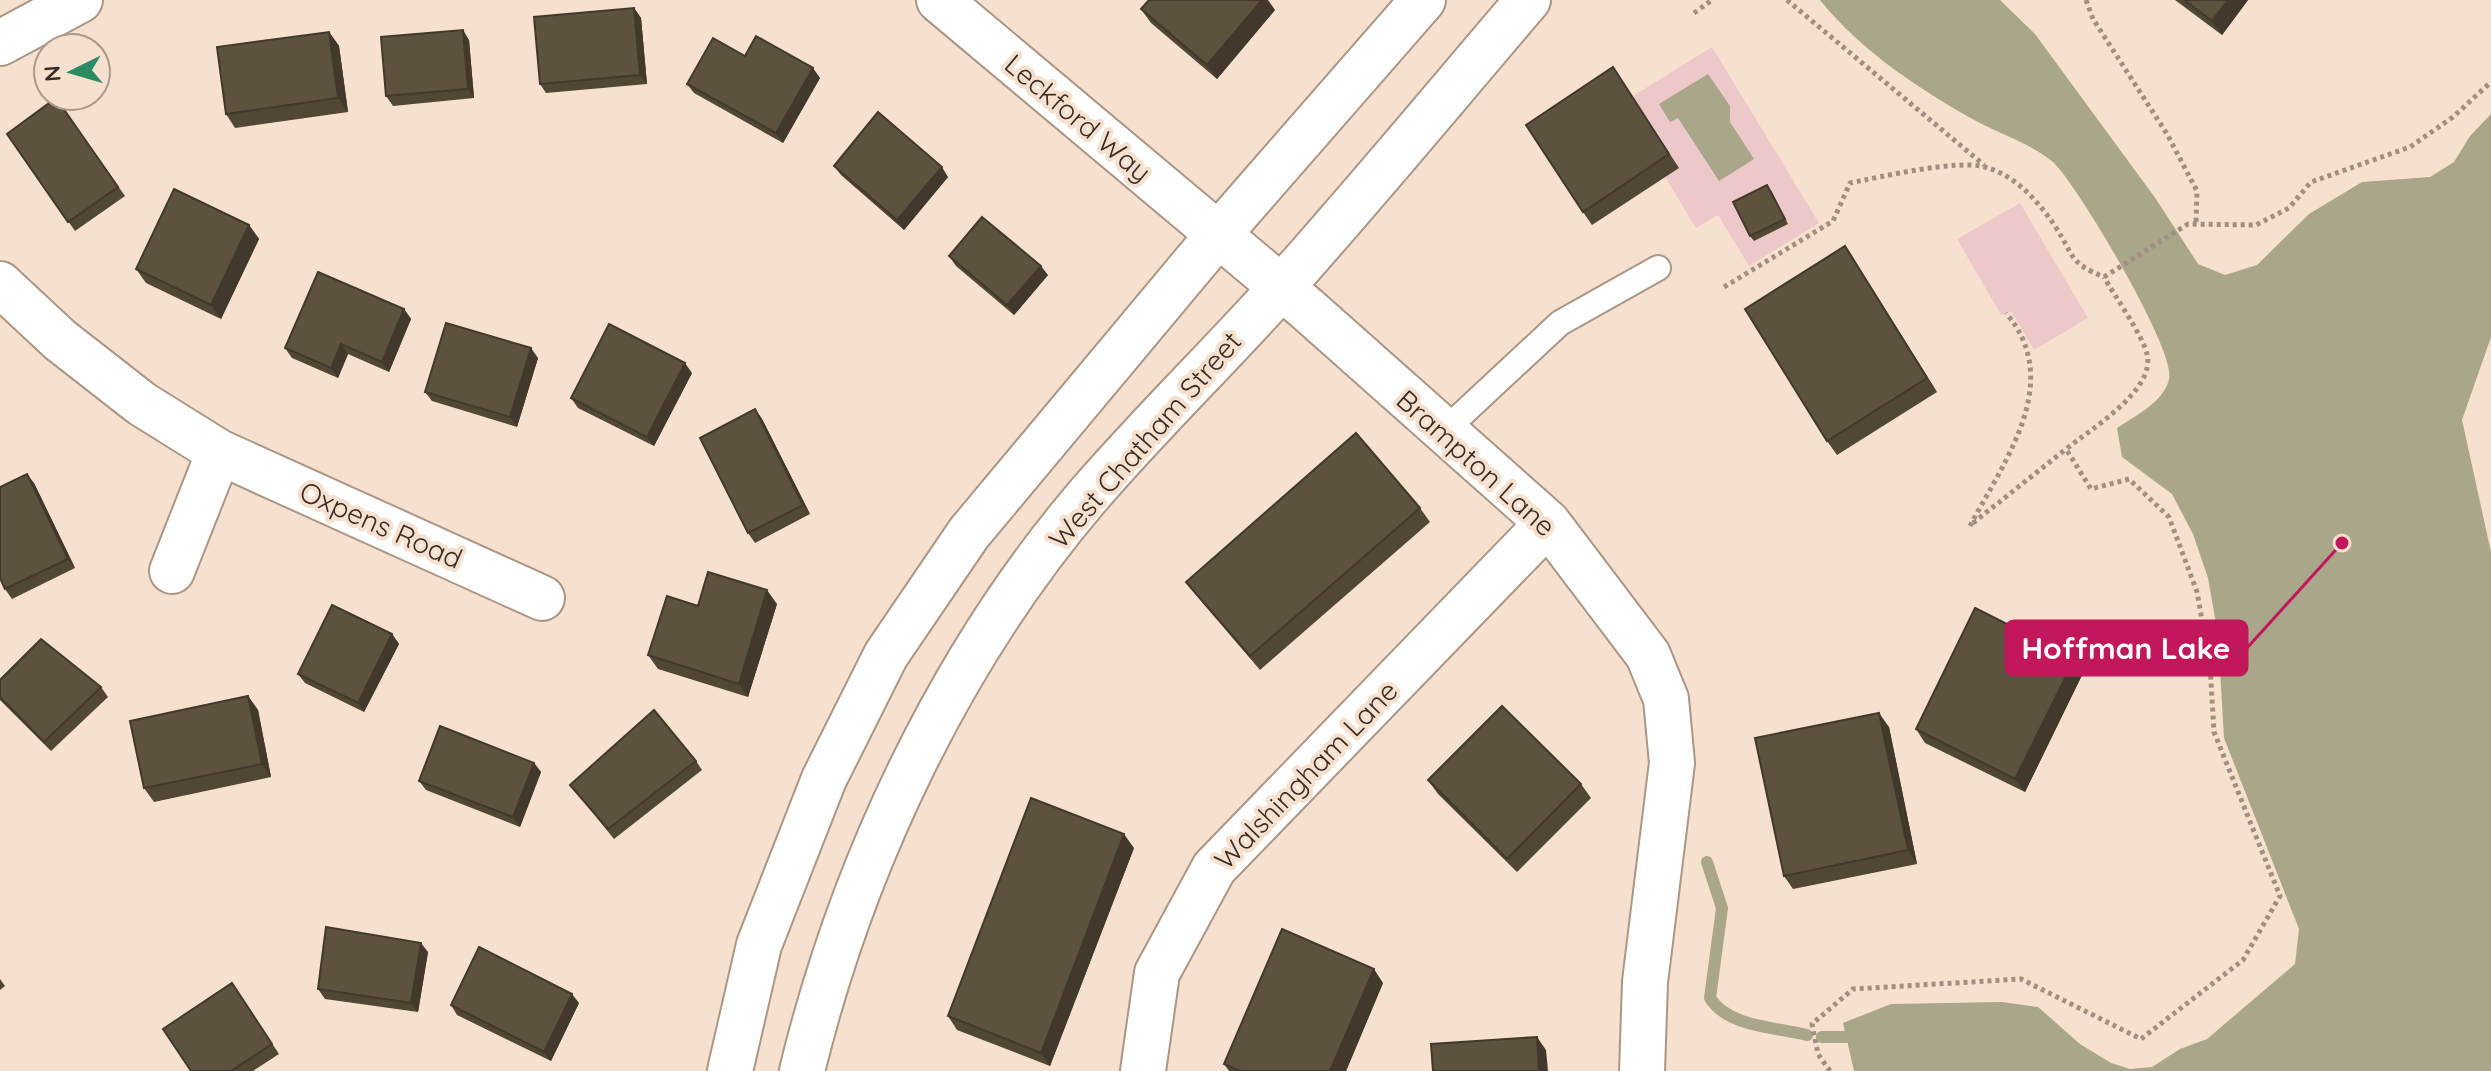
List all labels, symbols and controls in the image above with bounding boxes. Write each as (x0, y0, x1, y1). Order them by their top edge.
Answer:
north arrow (32, 32, 112, 112)
street label: Leckford Way (998, 46, 1159, 189)
text: N (37, 64, 67, 83)
street label: West Chatham Street (1041, 324, 1248, 555)
street label: Brampton Lane (1390, 382, 1563, 543)
street label: Oxpens Road (295, 473, 468, 576)
callout: Hoffman Lake (2006, 621, 2247, 675)
text: Hoffman Lake (2021, 629, 2231, 667)
street label: Walshingham Lane (1207, 673, 1405, 876)

